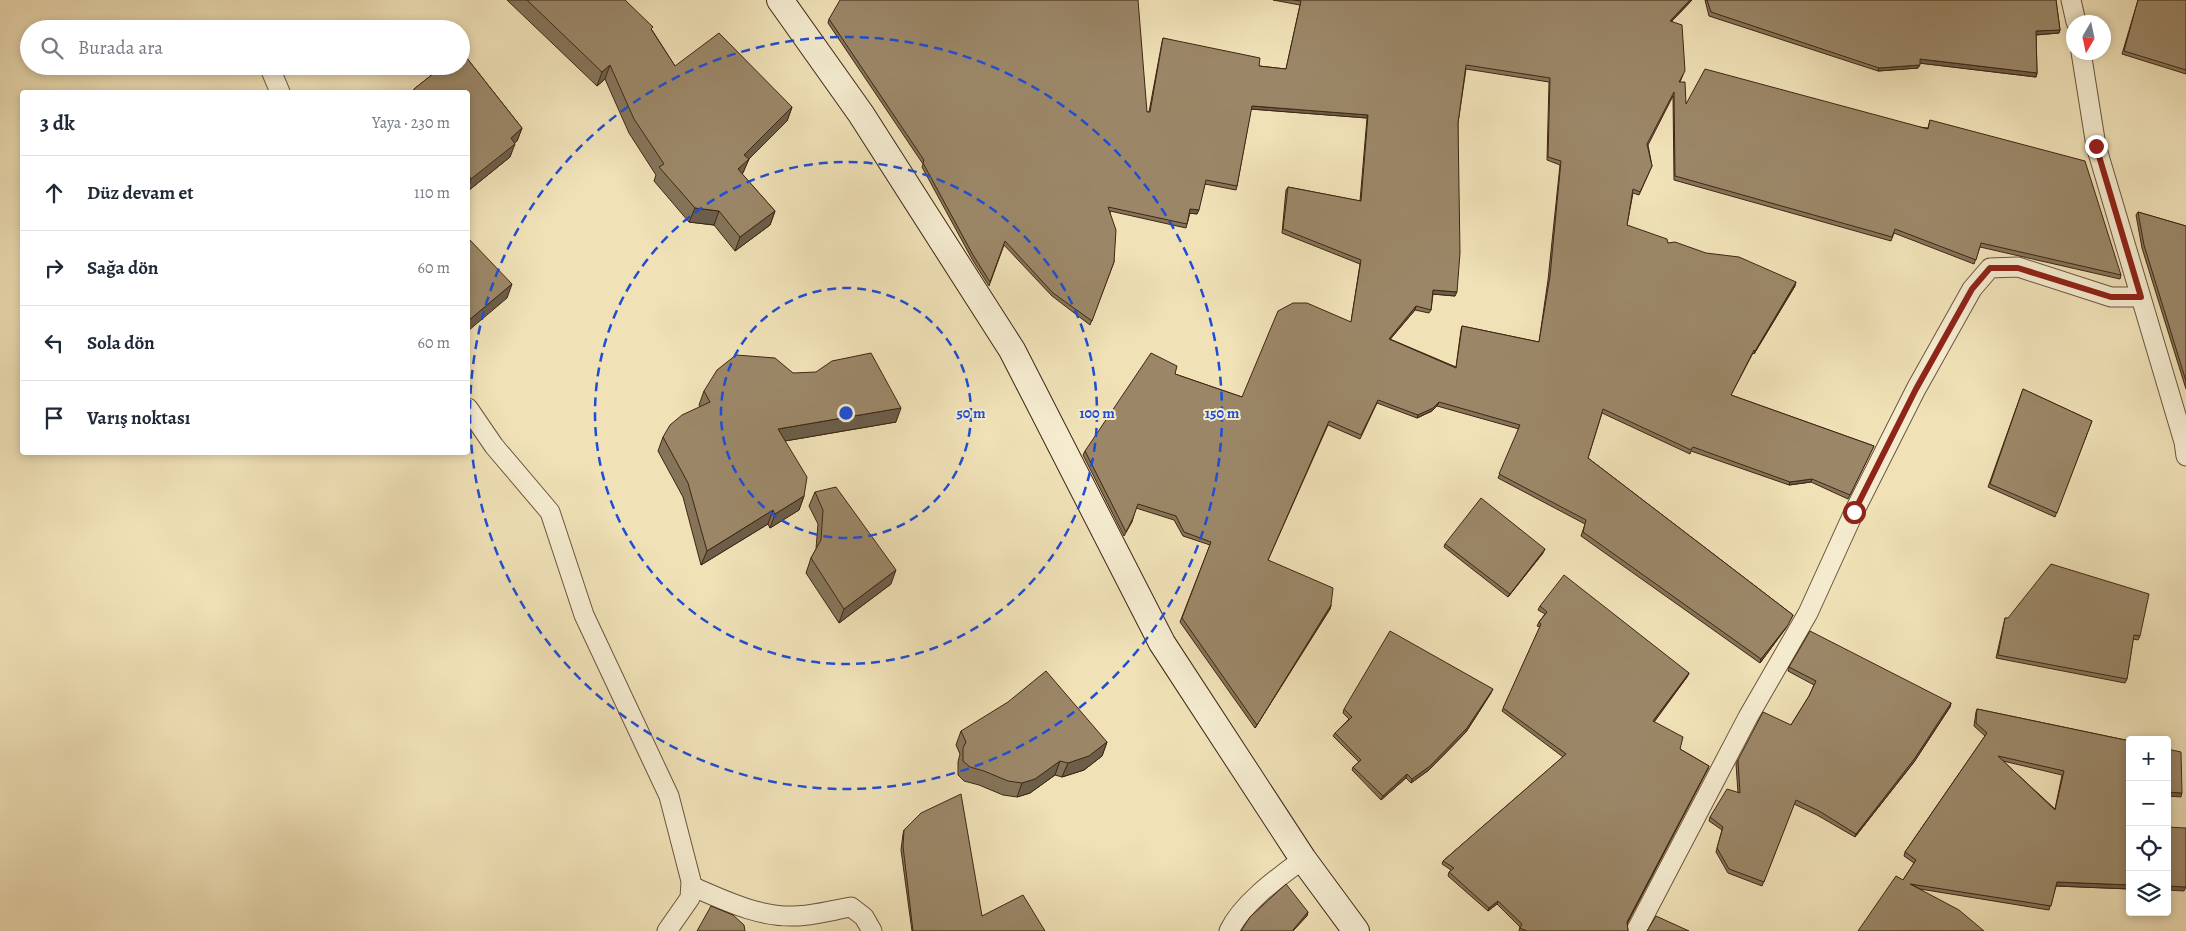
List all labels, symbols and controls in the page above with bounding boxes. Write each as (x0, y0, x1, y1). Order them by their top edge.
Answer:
north arrow (2066, 15, 2111, 60)
search box (20, 20, 470, 75)
icon: search (38, 34, 66, 62)
text: Burada ara (78, 35, 163, 61)
text: 3 dk (40, 109, 75, 137)
text: Yaya · 230 m (372, 112, 450, 134)
route end (2085, 135, 2108, 158)
icon: ahead (40, 179, 68, 207)
text: Düz devam et (87, 180, 194, 206)
text: 110 m (414, 182, 450, 204)
icon: right (40, 254, 68, 282)
text: Sağa dön (87, 255, 159, 281)
text: 60 m (418, 257, 450, 279)
icon: left (40, 329, 68, 357)
text: Sola dön (87, 330, 155, 356)
text: 60 m (418, 332, 450, 354)
text: 50 m (956, 403, 986, 423)
text: 100 m (1079, 403, 1115, 423)
text: 150 m (1205, 403, 1240, 423)
icon: arrive (40, 404, 68, 432)
centre of rings (837, 404, 855, 422)
text: Varış noktası (87, 405, 190, 431)
route start (1843, 501, 1866, 524)
map controls (2126, 736, 2171, 916)
button: + (2126, 736, 2171, 781)
button: − (2126, 781, 2171, 826)
button: locate (2126, 826, 2171, 871)
button: layers (2126, 871, 2171, 916)

